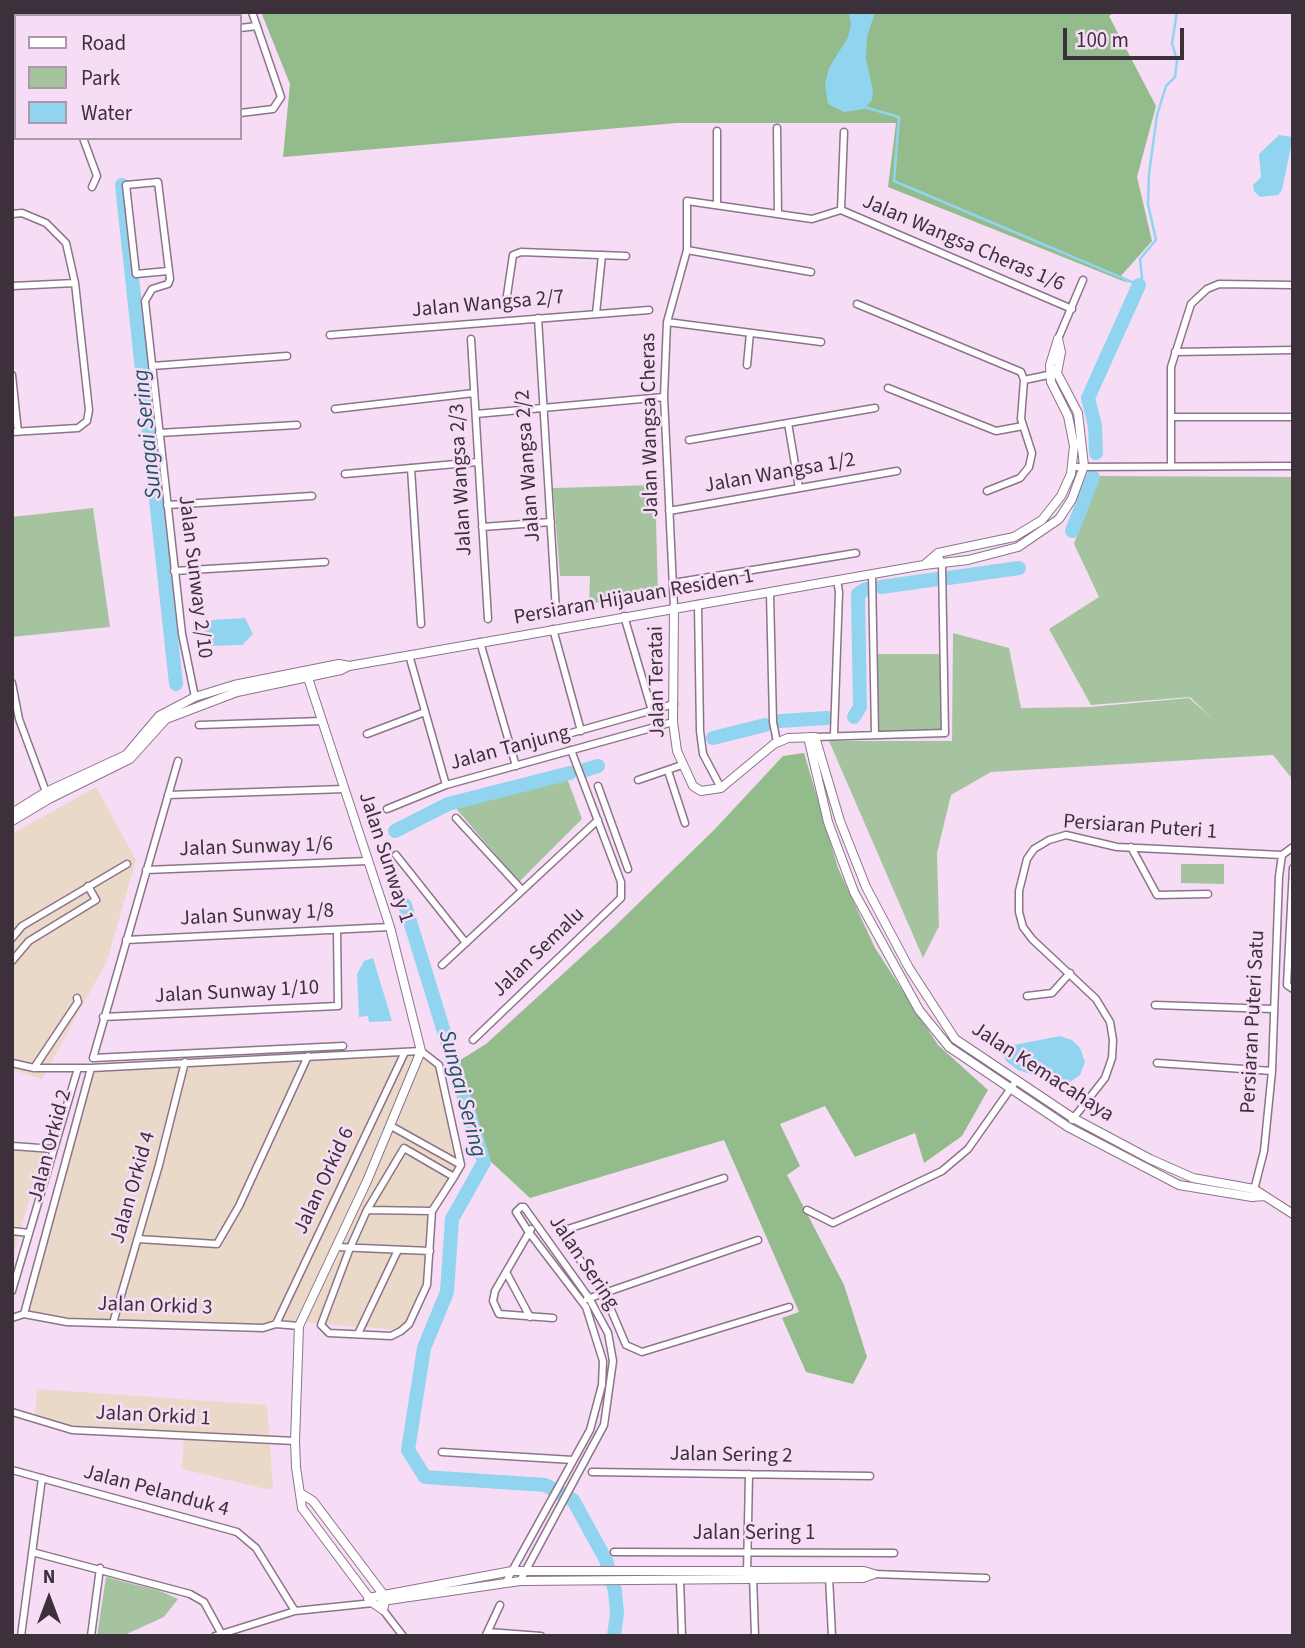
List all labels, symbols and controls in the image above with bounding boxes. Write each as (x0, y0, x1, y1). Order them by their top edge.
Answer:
legend (14, 14, 242, 140)
scale bar (1067, 14, 1188, 58)
text: 100 m (1076, 25, 1129, 55)
text: Road (81, 28, 126, 58)
text: Park (81, 63, 120, 93)
text: Water (81, 98, 132, 128)
street label: Jalan Wangsa Cheras 1/6 (858, 190, 1068, 298)
street label: Jalan Wangsa 2/7 (411, 286, 565, 324)
street label: Jalan Wangsa Cheras (637, 332, 665, 518)
water label: Sungai Sering (128, 368, 170, 500)
street label: Jalan Wangsa 2/2 (511, 389, 547, 543)
street label: Jalan Wangsa 2/3 (445, 403, 479, 557)
street label: Jalan Wangsa 1/2 (703, 448, 857, 500)
street label: Jalan Sunway 2/10 (171, 494, 217, 660)
street label: Persiaran Hijauan Residen 1 (512, 564, 756, 632)
street label: Jalan Teratai (644, 626, 672, 738)
street label: Jalan Tanjung (447, 721, 573, 777)
street label: Jalan Sunway 1 (352, 789, 418, 927)
street label: Persiaran Puteri 1 (1062, 810, 1218, 846)
street label: Jalan Sunway 1/6 (179, 833, 333, 863)
street label: Jalan Sunway 1/8 (179, 899, 335, 933)
street label: Jalan Semalu (488, 903, 590, 1003)
street label: Persiaran Puteri Satu (1237, 930, 1271, 1114)
street label: Jalan Sunway 1/10 (154, 976, 320, 1010)
street label: Jalan Kemacahaya (966, 1018, 1118, 1128)
water label: Sungai Sering (431, 1027, 491, 1161)
street label: Jalan Orkid 2 (24, 1087, 78, 1205)
street label: Jalan Orkid 6 (289, 1123, 361, 1239)
street label: Jalan Orkid 4 (106, 1129, 162, 1247)
street label: Jalan Sering (542, 1211, 624, 1315)
street label: Jalan Orkid 3 (97, 1292, 213, 1322)
street label: Jalan Orkid 1 (95, 1401, 211, 1433)
street label: Jalan Sering 2 (669, 1442, 793, 1470)
street label: Jalan Pelanduk 4 (80, 1460, 232, 1524)
street label: Jalan Sering 1 (692, 1521, 816, 1547)
north arrow (14, 1564, 84, 1634)
text: N (43, 1564, 55, 1591)

